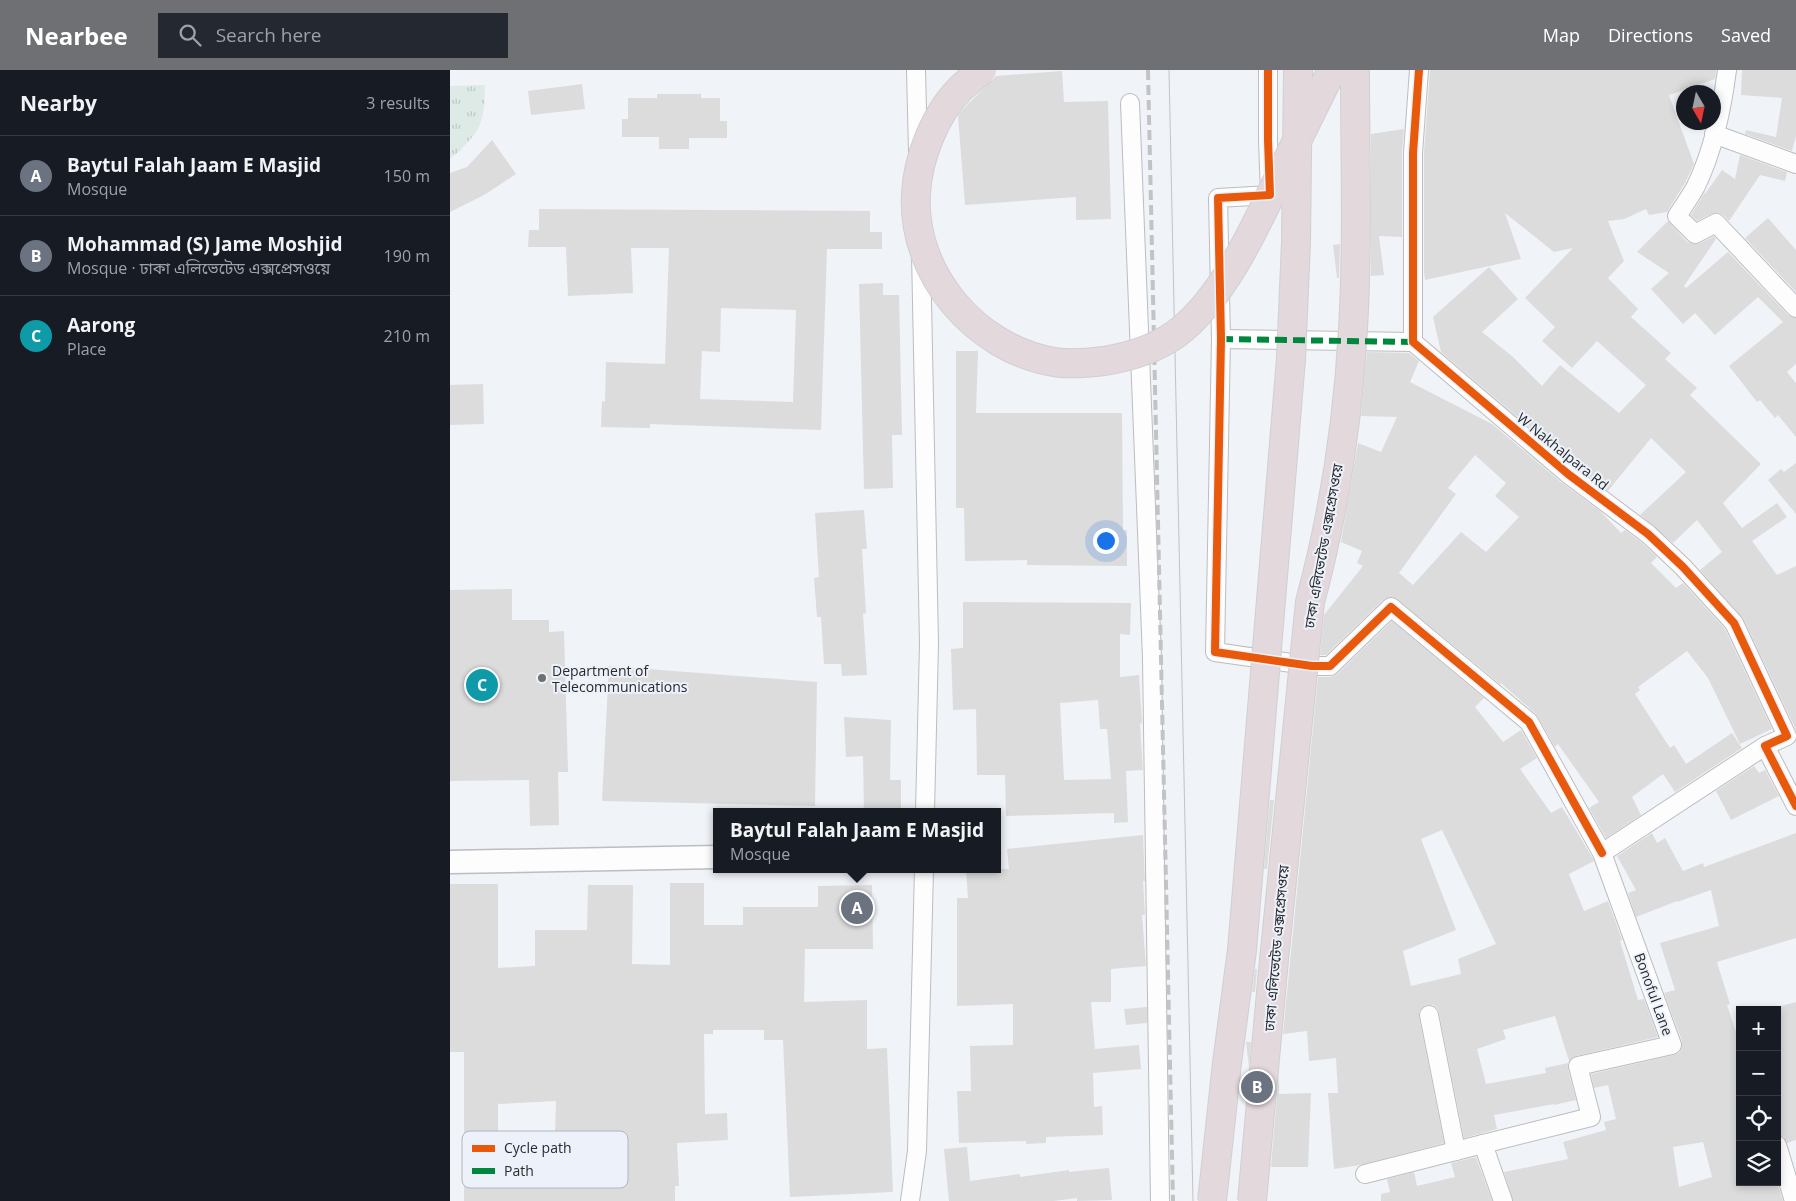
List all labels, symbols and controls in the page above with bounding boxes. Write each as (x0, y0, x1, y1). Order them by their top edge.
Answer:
search box (158, 13, 508, 58)
text: Nearbee (25, 19, 128, 52)
icon: search (176, 21, 204, 49)
text: Search here (216, 22, 322, 48)
text: Map (1543, 23, 1580, 47)
text: Directions (1608, 23, 1693, 47)
text: Saved (1721, 23, 1771, 47)
north arrow (1676, 85, 1721, 130)
text: Nearby (20, 89, 97, 117)
text: 3 results (366, 92, 430, 114)
text: Baytul Falah Jaam E Masjid (67, 152, 321, 178)
text: A (30, 165, 42, 187)
text: 150 m (384, 165, 430, 187)
text: Mosque (67, 178, 127, 200)
text: Mohammad (S) Jame Moshjid (67, 231, 342, 257)
text: B (31, 245, 41, 267)
text: 190 m (384, 245, 430, 267)
text: Mosque · ঢাকা এলিভেটেড এক্সপ্রেসওয়ে (67, 257, 330, 279)
text: Aarong (67, 312, 135, 338)
text: C (31, 325, 41, 347)
text: 210 m (384, 325, 430, 347)
text: Place (67, 338, 106, 360)
street label: W Nakhalpara Rd (1513, 408, 1613, 494)
street label: ঢাকা এলিভেটেড এক্সপ্রেসওয়ে (1299, 462, 1347, 631)
your location (1093, 528, 1119, 554)
place label: Department of Telecommunications (552, 661, 688, 696)
pin: C (466, 666, 498, 704)
marker: Department of Telecommunications (536, 672, 548, 684)
popup (713, 808, 1001, 873)
text: Baytul Falah Jaam E Masjid (730, 817, 984, 843)
text: Mosque (730, 843, 790, 865)
street label: ঢাকা এলিভেটেড এক্সপ্রেসওয়ে (1259, 864, 1293, 1033)
pin: A (841, 889, 873, 927)
street label: Bonoful Lane (1630, 950, 1678, 1038)
map controls (1736, 1006, 1781, 1186)
button: + (1736, 1006, 1781, 1051)
button: − (1736, 1051, 1781, 1096)
pin: B (1241, 1068, 1273, 1106)
button: locate (1736, 1096, 1781, 1141)
legend (462, 1131, 628, 1188)
text: Cycle path (504, 1138, 572, 1157)
button: layers (1736, 1141, 1781, 1186)
text: Path (504, 1161, 534, 1180)

